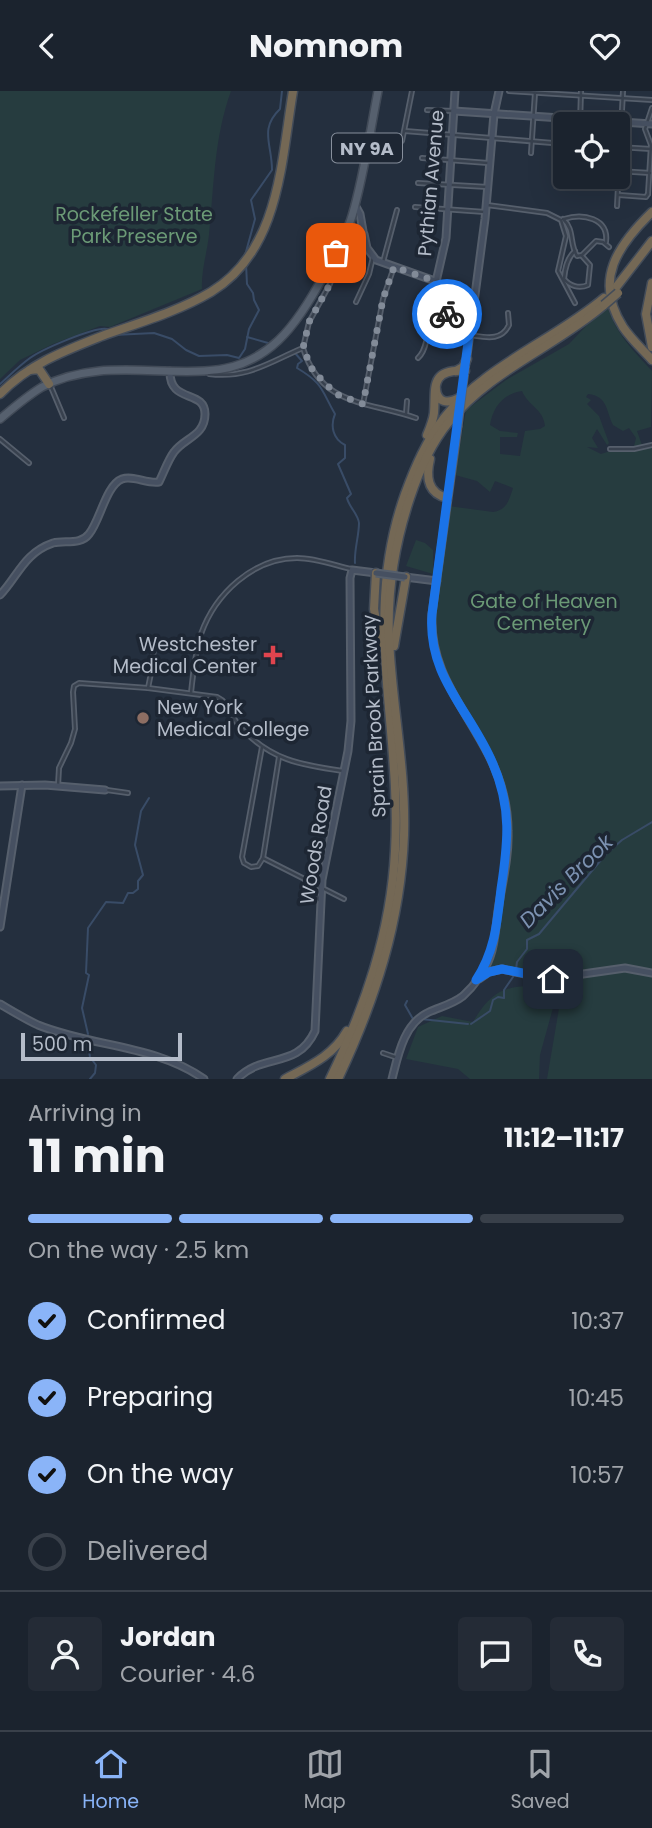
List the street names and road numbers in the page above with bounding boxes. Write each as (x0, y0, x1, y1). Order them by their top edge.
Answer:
street label: Pythian Avenue (411, 109, 451, 257)
road number: NY 9A (332, 133, 402, 163)
street label: Sprain Brook Parkway (355, 613, 393, 818)
street label: Woods Road (293, 784, 339, 906)

